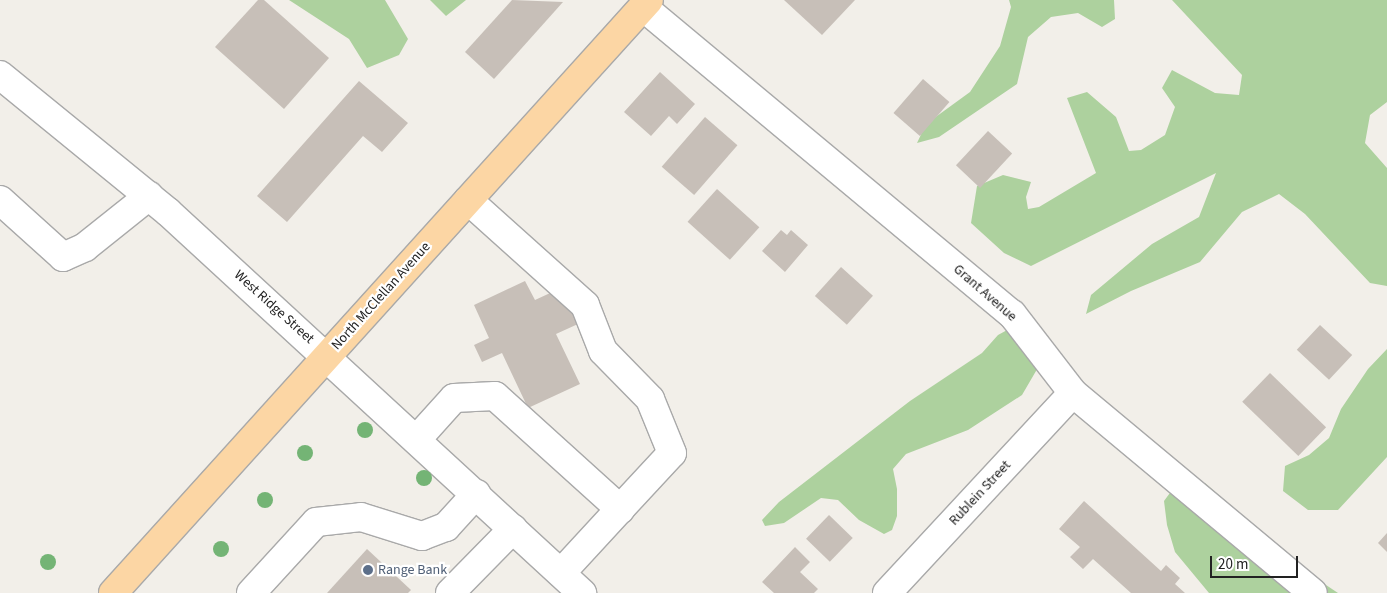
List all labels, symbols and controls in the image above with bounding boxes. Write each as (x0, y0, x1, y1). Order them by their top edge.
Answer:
street label: North McClellan Avenue (328, 239, 434, 353)
street label: Grant Avenue (950, 261, 1020, 325)
street label: West Ridge Street (231, 267, 317, 347)
street label: Rublein Street (946, 457, 1014, 529)
scale bar (1212, 546, 1300, 578)
text: 20 m (1218, 554, 1248, 575)
place label: Range Bank (378, 562, 447, 578)
marker: Range Bank (362, 564, 374, 576)

